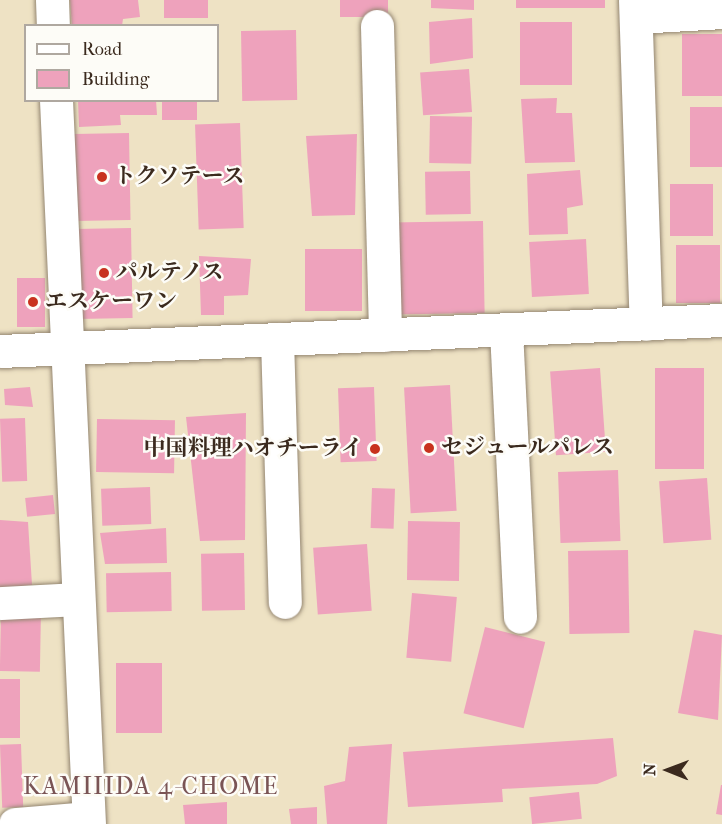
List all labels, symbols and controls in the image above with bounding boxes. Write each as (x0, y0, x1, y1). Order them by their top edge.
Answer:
legend (24, 24, 219, 102)
text: Road (82, 39, 122, 60)
text: Building (82, 69, 149, 90)
place label: トクソテース (114, 164, 246, 190)
marker: トクソテース (95, 170, 109, 184)
place label: パルテノス (116, 260, 226, 286)
marker: パルテノス (97, 266, 111, 280)
place label: エスケーワン (45, 289, 177, 315)
marker: エスケーワン (26, 295, 40, 309)
place label: セジュールパレス (441, 435, 617, 461)
place label: 中国料理ハオチーライ (143, 436, 363, 462)
marker: セジュールパレス (422, 441, 436, 455)
marker: 中国料理ハオチーライ (368, 442, 382, 456)
north arrow (638, 740, 698, 800)
text: N (640, 763, 659, 776)
district label: KAMIIIDA 4-CHOME (23, 773, 279, 801)

